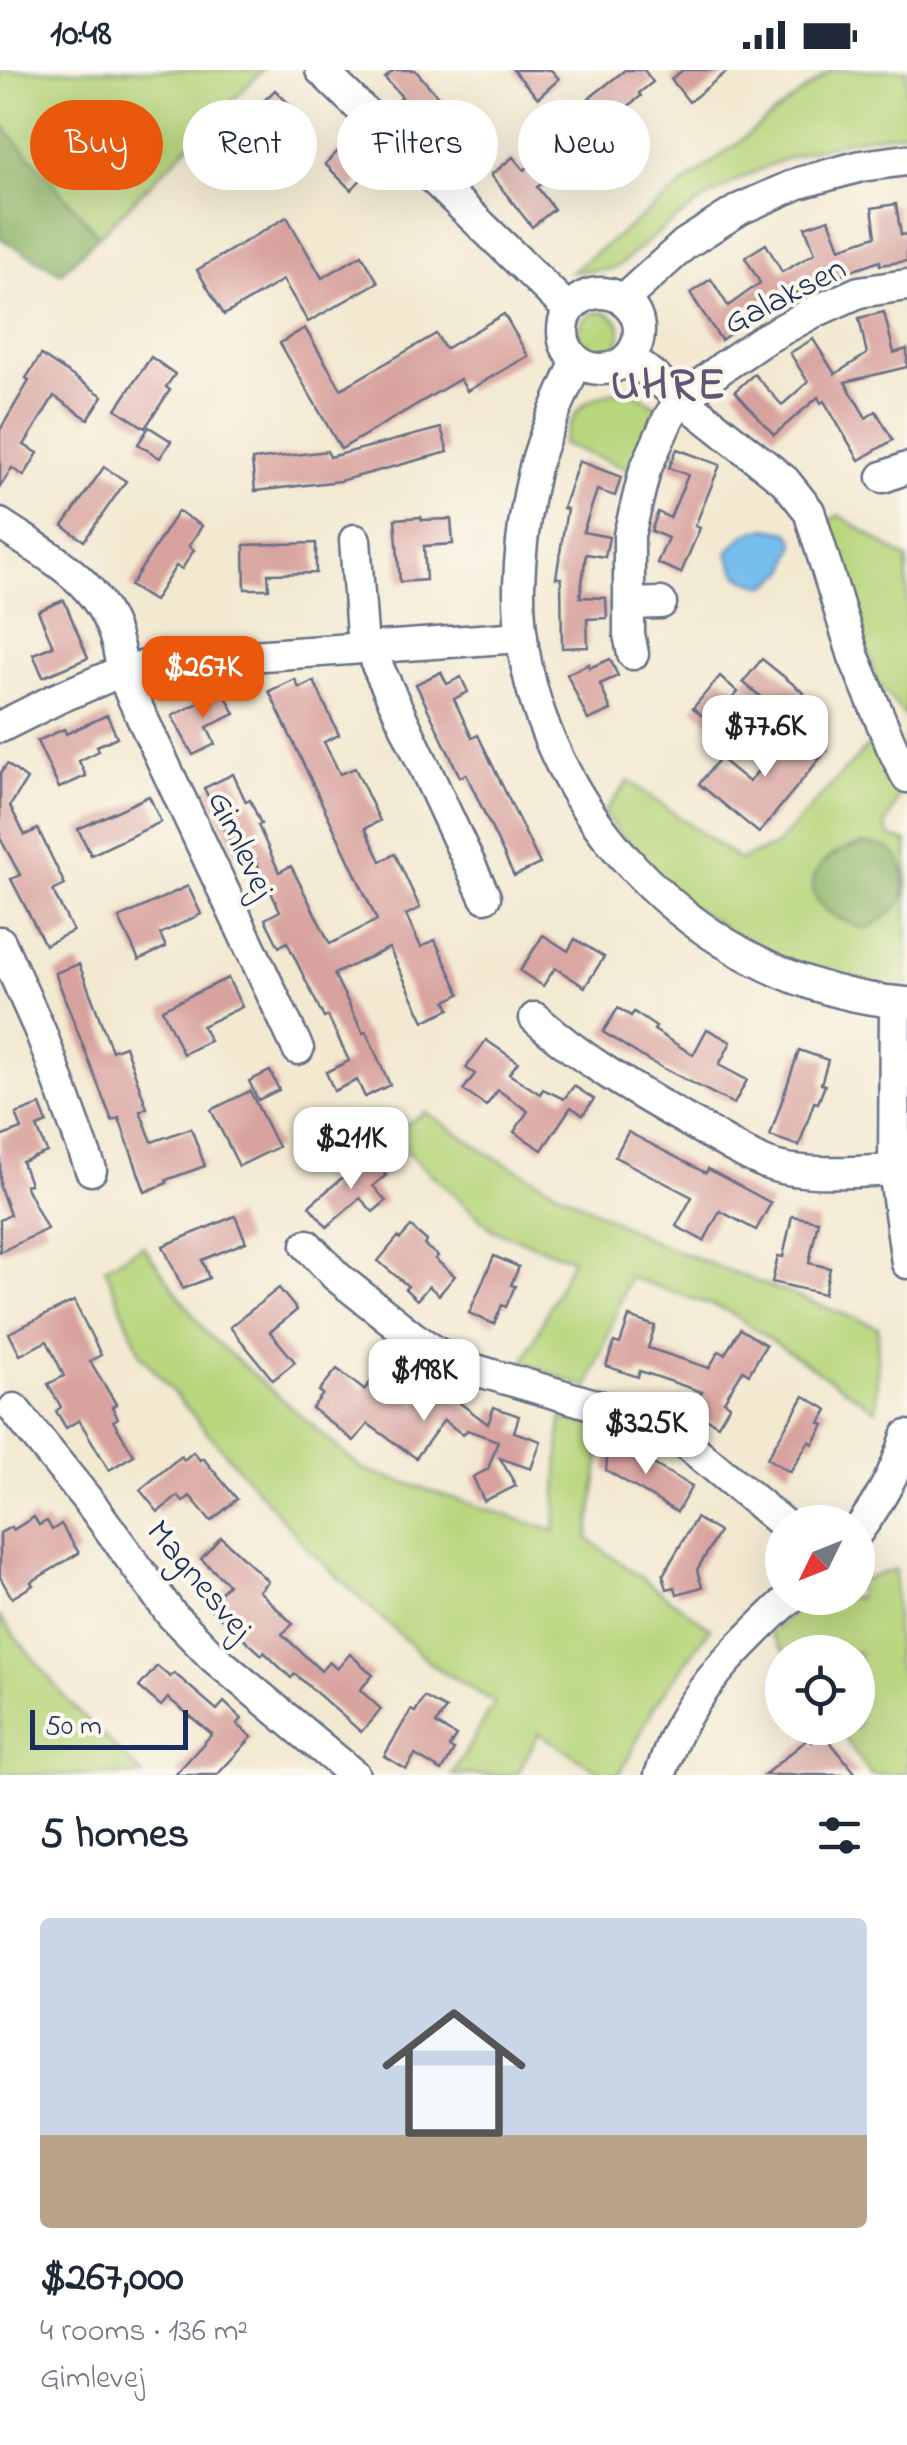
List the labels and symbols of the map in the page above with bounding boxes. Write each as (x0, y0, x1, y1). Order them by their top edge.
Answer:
street label: Galaksen (715, 244, 856, 350)
district label: UHRE (611, 354, 727, 420)
pin: $267K (133, 636, 273, 721)
pin: $77.6K (684, 695, 846, 780)
street label: Gimlevej (193, 783, 287, 909)
pin: $211K (281, 1107, 421, 1192)
pin: $198K (354, 1339, 494, 1424)
pin: $325K (576, 1392, 716, 1477)
north arrow (765, 1505, 875, 1615)
street label: Magnesvej (133, 1510, 265, 1654)
scale bar (30, 1705, 188, 1750)

